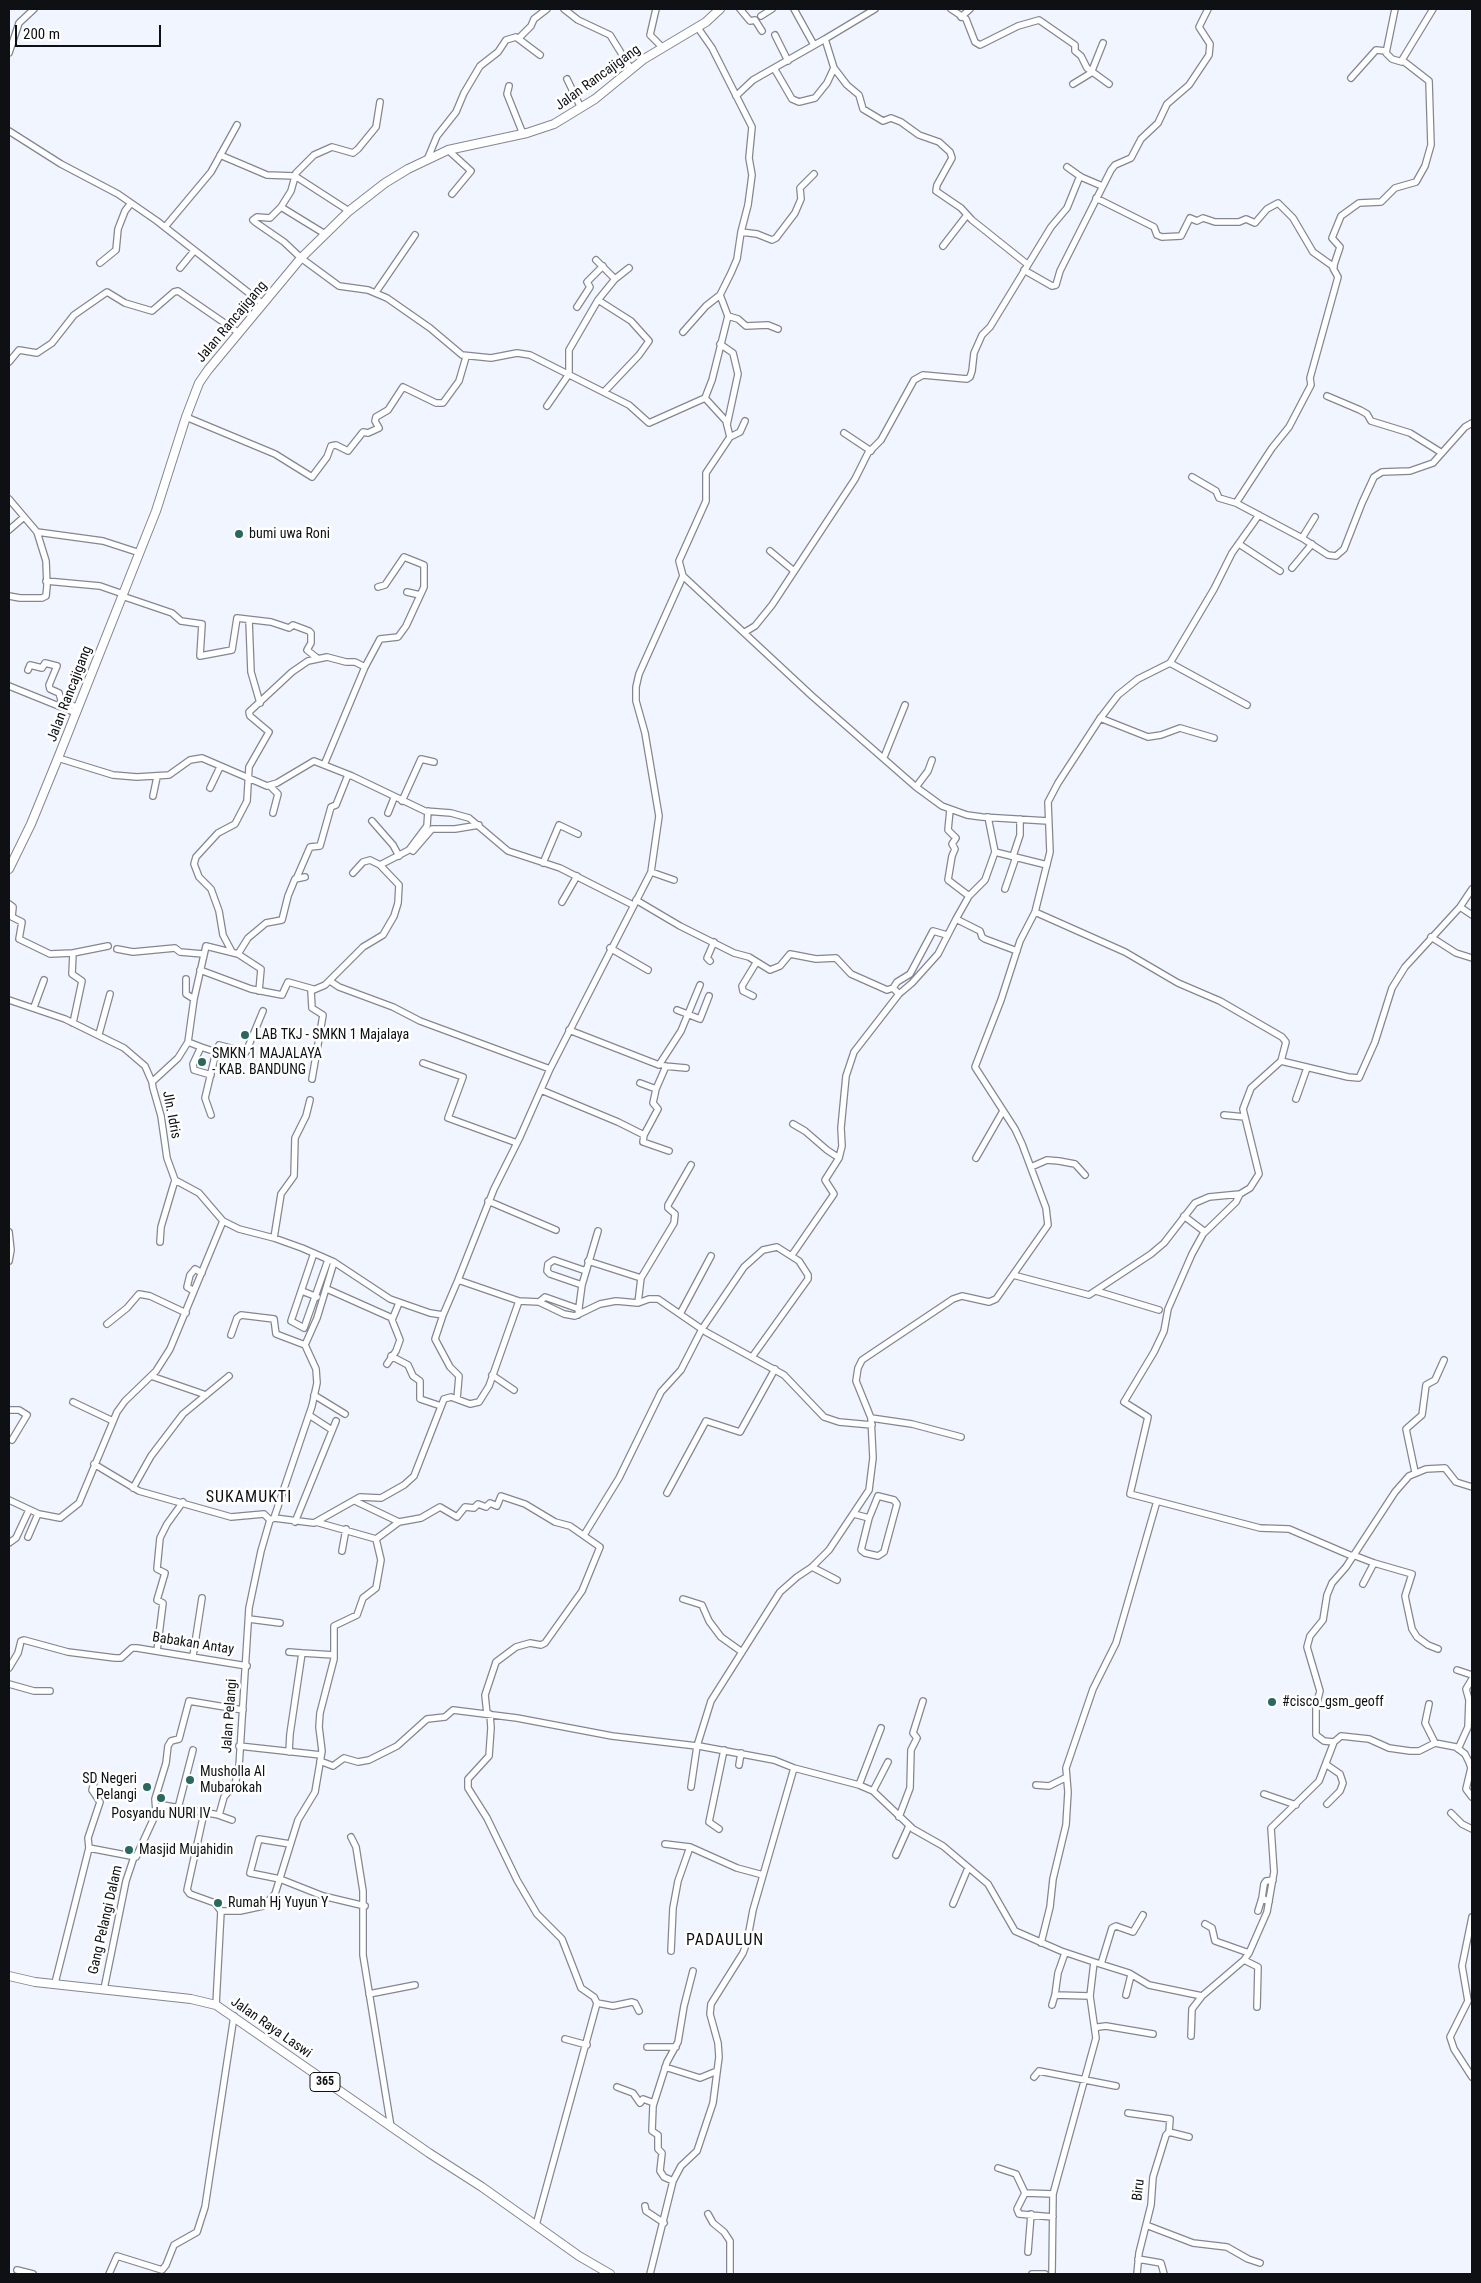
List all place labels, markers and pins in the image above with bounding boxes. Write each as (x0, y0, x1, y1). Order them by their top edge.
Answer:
place label: bumi uwa Roni (249, 526, 330, 542)
marker: bumi uwa Roni (233, 528, 245, 540)
place label: LAB TKJ - SMKN 1 Majalaya (255, 1027, 409, 1043)
marker: LAB TKJ - SMKN 1 Majalaya (239, 1029, 251, 1041)
place label: SMKN 1 MAJALAYA - KAB. BANDUNG (212, 1046, 322, 1078)
marker: SMKN 1 MAJALAYA - KAB. BANDUNG (196, 1056, 208, 1068)
place label: #cisco_gsm_geoff (1282, 1694, 1384, 1710)
marker: #cisco_gsm_geoff (1266, 1696, 1278, 1708)
place label: Musholla Al Mubarokah (200, 1764, 265, 1796)
place label: SD Negeri Pelangi (82, 1771, 137, 1804)
marker: Musholla Al Mubarokah (184, 1774, 196, 1786)
marker: SD Negeri Pelangi (141, 1781, 153, 1793)
marker: Posyandu NURI IV (155, 1792, 167, 1804)
place label: Posyandu NURI IV (111, 1806, 211, 1822)
place label: Masjid Mujahidin (139, 1842, 233, 1858)
marker: Masjid Mujahidin (123, 1844, 135, 1856)
place label: Rumah Hj Yuyun Y (228, 1895, 328, 1911)
marker: Rumah Hj Yuyun Y (212, 1897, 224, 1909)

